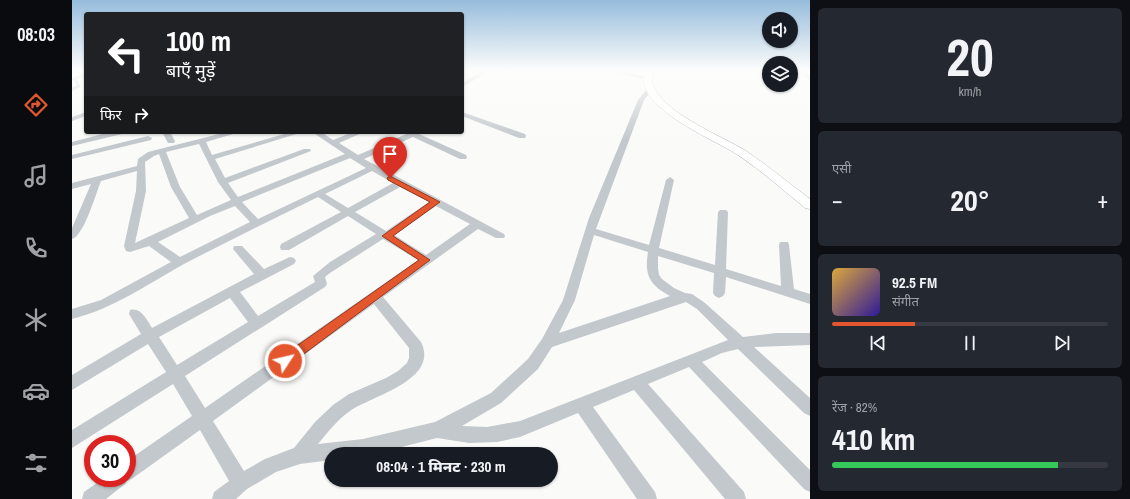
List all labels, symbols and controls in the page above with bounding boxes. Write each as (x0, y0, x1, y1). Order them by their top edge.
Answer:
map controls (762, 12, 798, 92)
button: sound (762, 12, 798, 48)
text: 08:03 (17, 22, 55, 47)
text: 100 m (166, 22, 231, 60)
text: 20 (946, 22, 994, 92)
icon: left (100, 28, 152, 80)
button: layers (762, 56, 798, 92)
text: बाएँ मुड़ें (166, 58, 215, 83)
text: km/h (958, 83, 982, 100)
icon: directions (22, 91, 50, 119)
text: फिर (100, 104, 122, 125)
icon: right (130, 104, 152, 126)
pin (373, 137, 407, 178)
icon: arrive (379, 143, 401, 165)
text: एसी (832, 160, 851, 177)
icon: music (22, 162, 50, 190)
text: 20° (950, 180, 990, 220)
text: − (832, 185, 843, 215)
text: + (1097, 185, 1108, 215)
icon: phone (22, 234, 50, 262)
text: 92.5 FM (892, 272, 937, 293)
text: संगीत (892, 293, 919, 310)
icon: climate (22, 306, 50, 334)
icon: previous (867, 332, 889, 354)
icon: pause (959, 332, 981, 354)
icon: next (1051, 332, 1073, 354)
position arrow (264, 340, 306, 382)
icon: car (22, 377, 50, 405)
text: रेंज · 82% (832, 399, 877, 416)
text: 410 km (832, 419, 915, 459)
speed limit sign: 30 (84, 435, 136, 487)
icon: filters (22, 449, 50, 477)
text: 08:04 · 1 मिनट · 230 m (376, 456, 506, 477)

